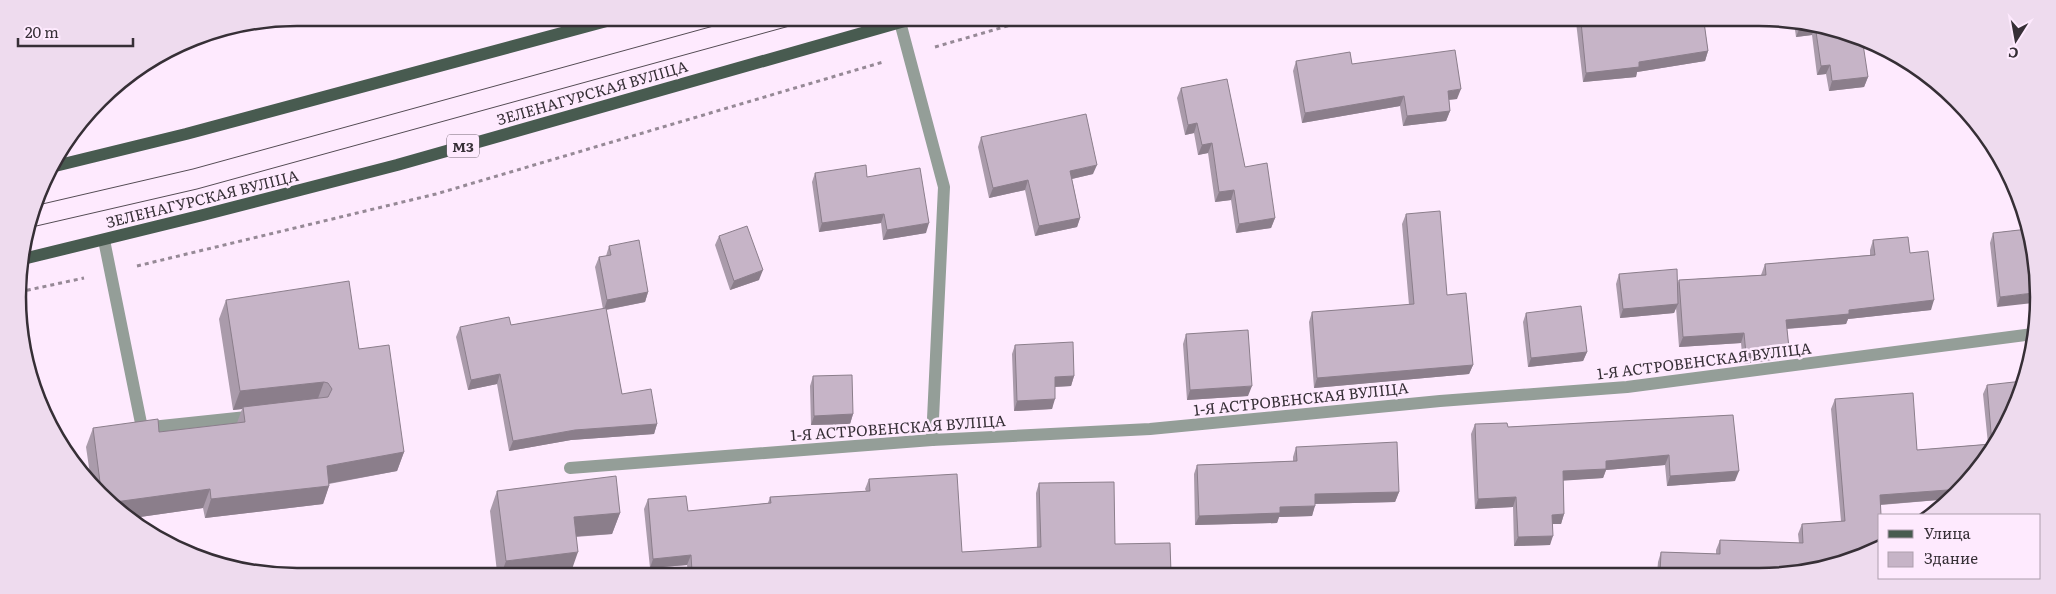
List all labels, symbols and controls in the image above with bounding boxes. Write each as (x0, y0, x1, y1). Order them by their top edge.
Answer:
scale bar (18, 15, 132, 47)
north arrow (1991, 15, 2041, 65)
text: 20 m (25, 20, 59, 43)
text: С (2006, 43, 2020, 65)
street label: ЗЕЛЕНАГУРСКАЯ ВУЛІЦА (494, 54, 690, 130)
road number: М3 (447, 134, 479, 158)
street label: ЗЕЛЕНАГУРСКАЯ ВУЛІЦА (103, 163, 301, 233)
street label: 1-Я АСТРОВЕНСКАЯ ВУЛІЦА (1595, 335, 1813, 385)
street label: 1-Я АСТРОВЕНСКАЯ ВУЛІЦА (1192, 375, 1410, 421)
street label: 1-Я АСТРОВЕНСКАЯ ВУЛІЦА (790, 408, 1006, 446)
legend (1878, 514, 2041, 579)
text: Улица (1924, 521, 1972, 544)
text: Здание (1924, 546, 1978, 569)

